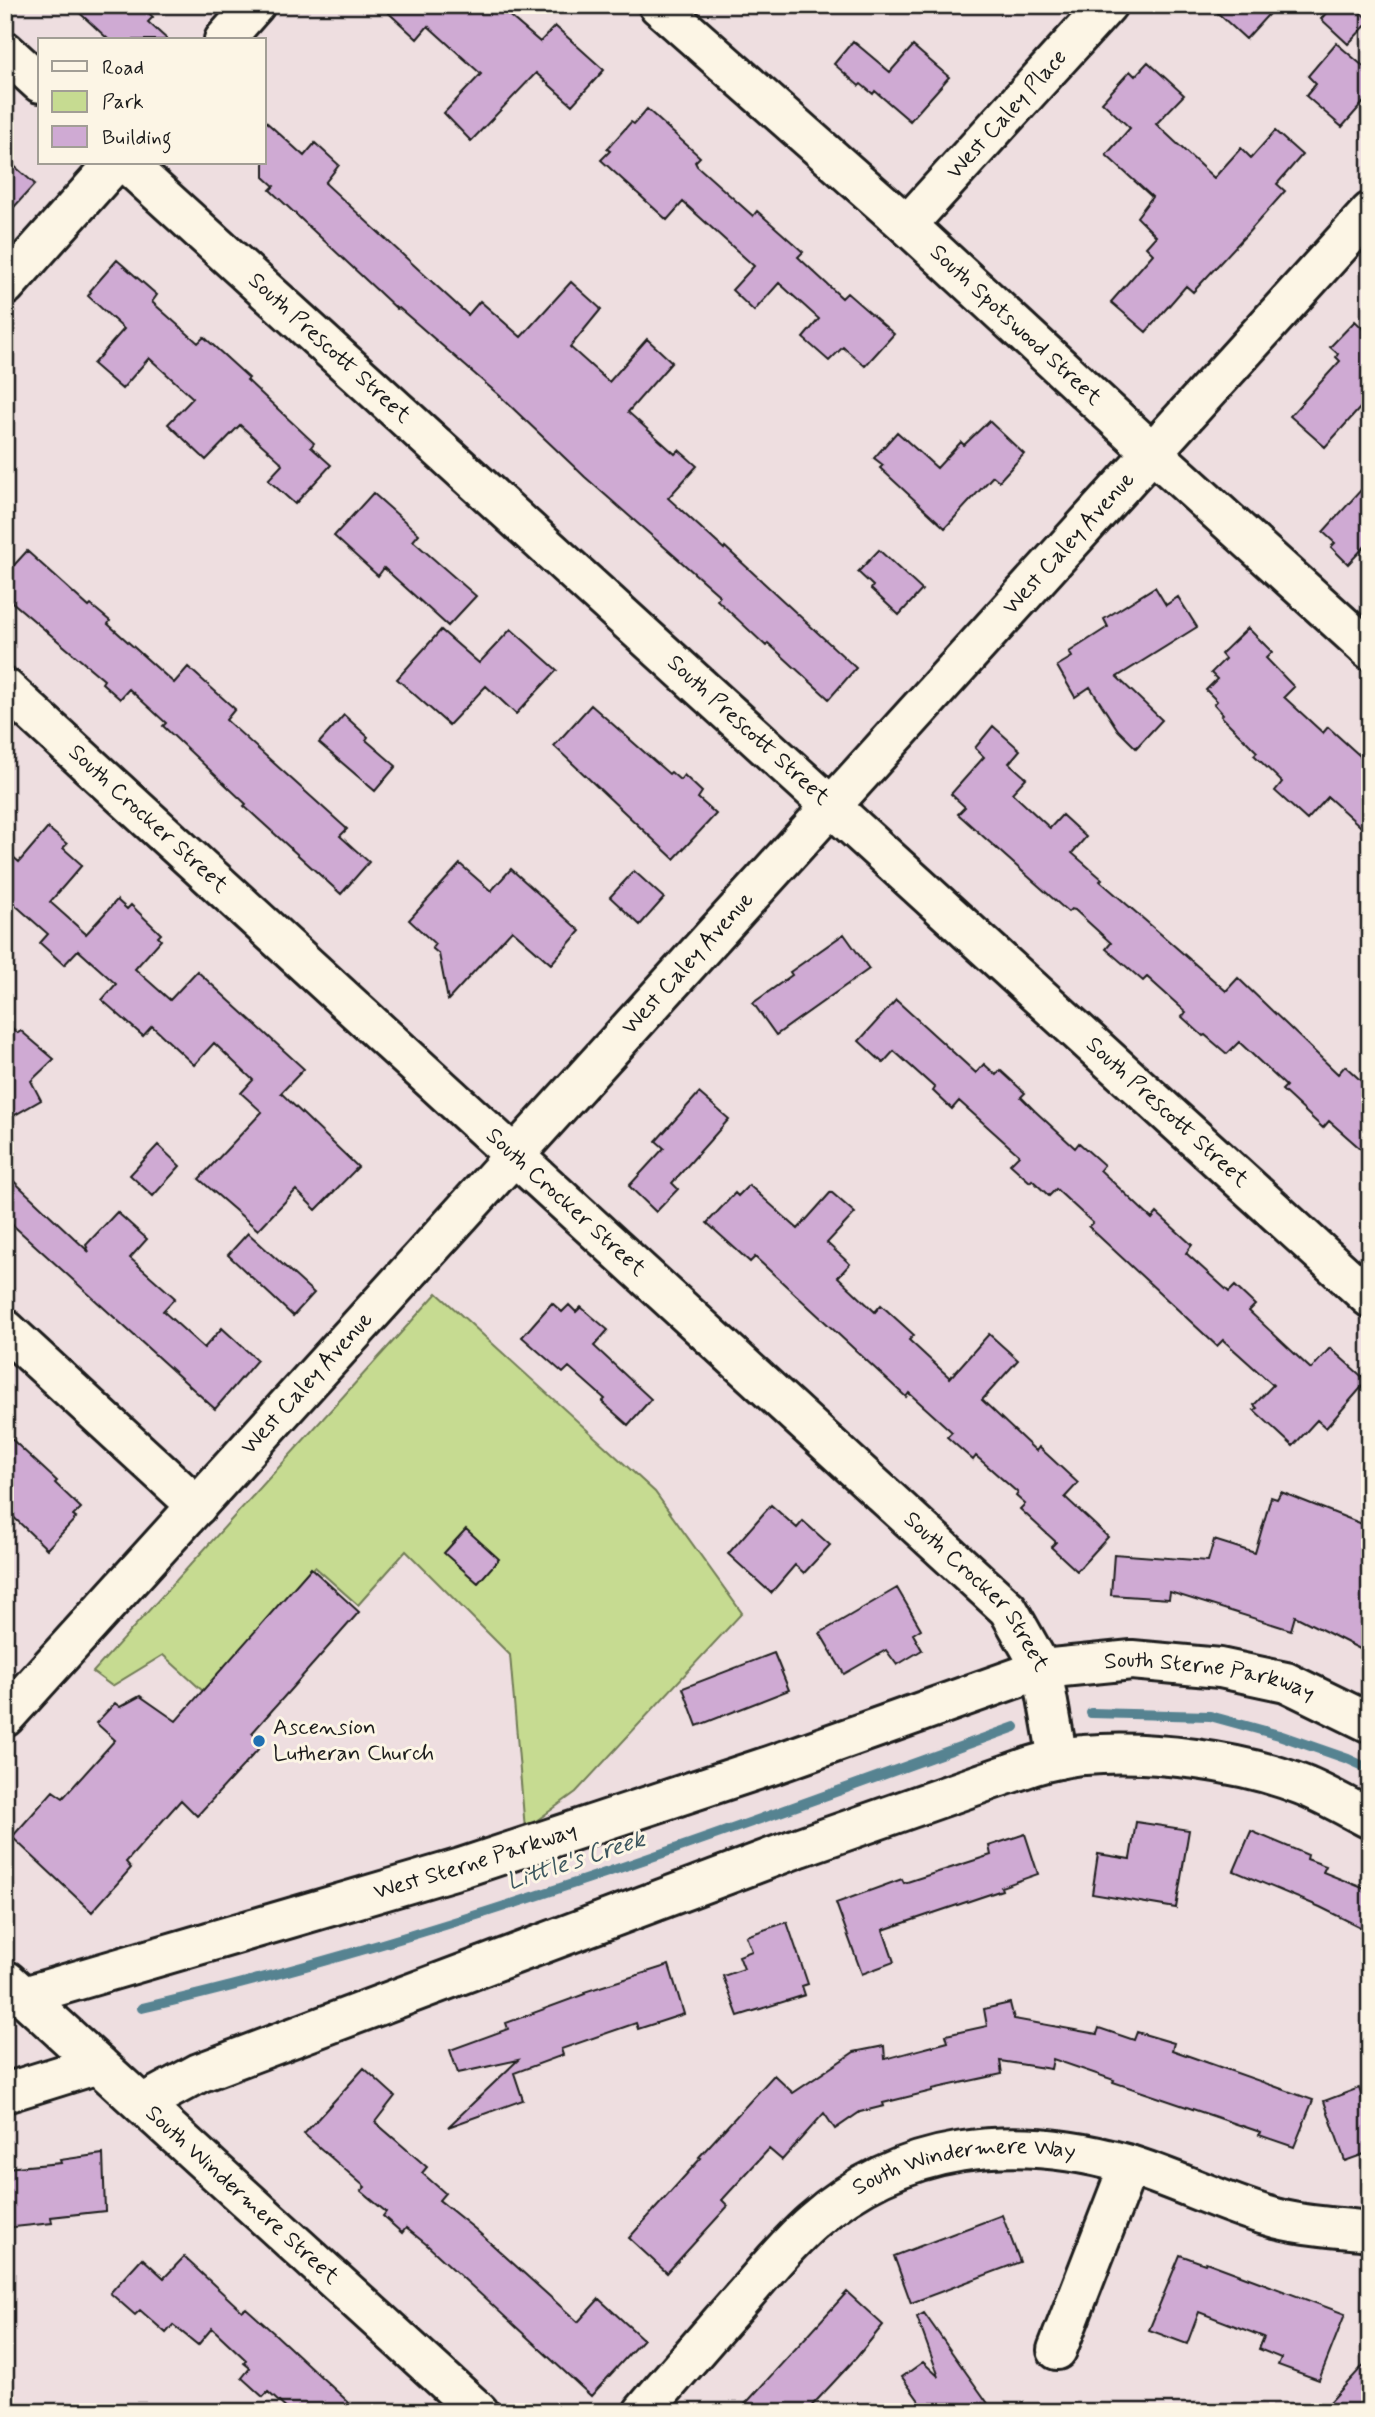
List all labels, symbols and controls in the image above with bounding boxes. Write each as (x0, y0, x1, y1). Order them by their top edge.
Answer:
legend (38, 38, 266, 164)
street label: West Caley Place (940, 43, 1074, 186)
text: Road (102, 54, 144, 82)
text: Park (102, 88, 144, 116)
text: Building (102, 124, 172, 154)
street label: South Spotswood Street (923, 238, 1108, 413)
street label: South Prescott Street (241, 266, 417, 431)
street label: West Caley Avenue (996, 466, 1142, 622)
street label: South Prescott Street (660, 648, 836, 813)
street label: South Crocker Street (61, 738, 235, 901)
street label: West Caley Avenue (616, 886, 761, 1042)
street label: South Prescott Street (1079, 1031, 1255, 1195)
street label: South Crocker Street (479, 1121, 652, 1284)
street label: West Caley Avenue (235, 1306, 380, 1462)
street label: South Crocker Street (897, 1505, 1056, 1678)
street label: South Sterne Parkway (1103, 1645, 1320, 1709)
place label: Ascension Lutheran Church (273, 1713, 434, 1769)
marker: Ascension Lutheran Church (251, 1733, 267, 1749)
street label: West Sterne Parkway (370, 1816, 581, 1908)
water label: Little's Creek (503, 1824, 651, 1898)
street label: South Windermere Street (138, 2099, 346, 2292)
street label: South Windermere Way (847, 2132, 1078, 2203)

